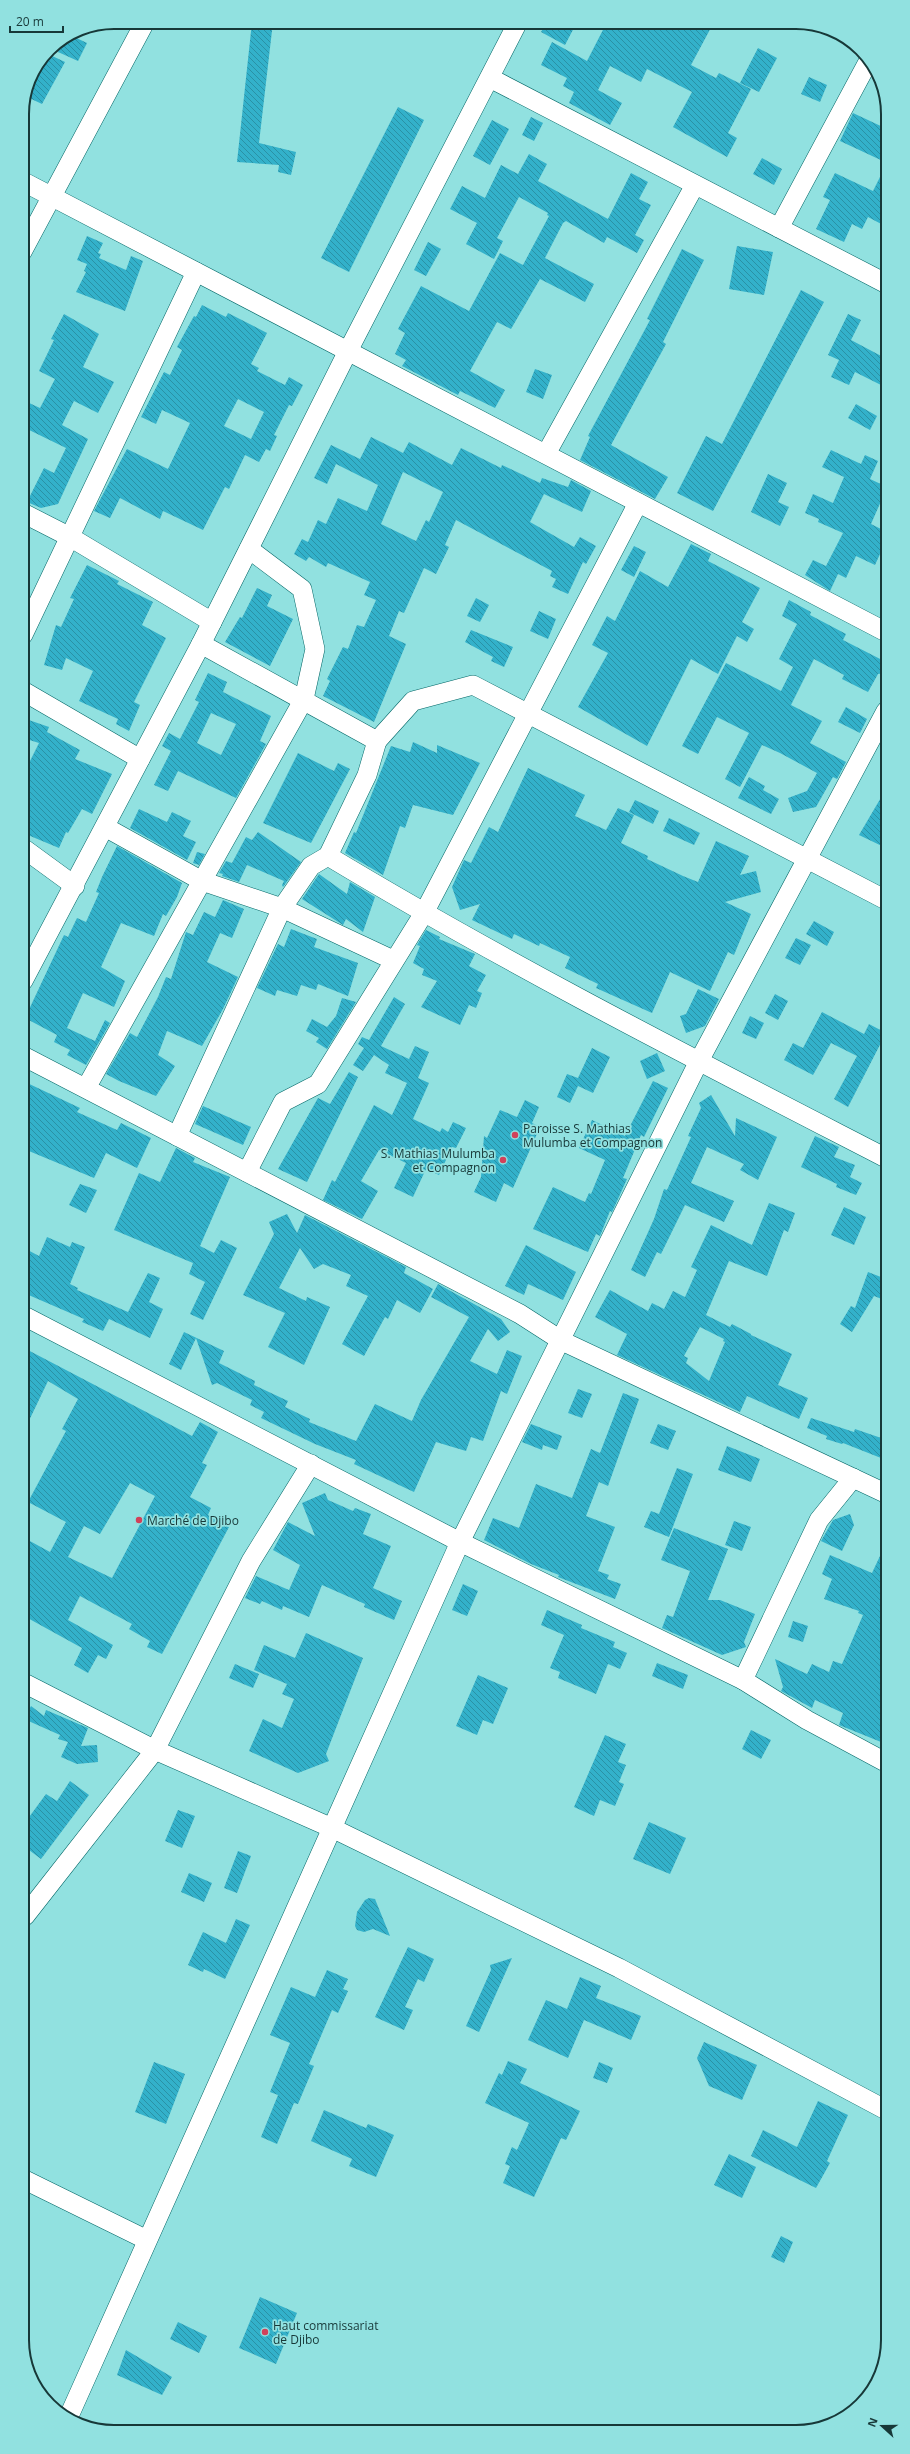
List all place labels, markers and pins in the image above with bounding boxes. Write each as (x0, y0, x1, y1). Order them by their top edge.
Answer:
place label: Paroisse S. Mathias Mulumba et Compagnon (523, 1120, 662, 1151)
marker: Paroisse S. Mathias Mulumba et Compagnon (510, 1130, 520, 1140)
place label: S. Mathias Mulumba et Compagnon (381, 1145, 495, 1176)
marker: S. Mathias Mulumba et Compagnon (498, 1155, 508, 1165)
place label: Marché de Djibo (147, 1512, 239, 1529)
marker: Marché de Djibo (134, 1515, 144, 1525)
place label: Haut commissariat de Djibo (273, 2317, 378, 2348)
marker: Haut commissariat de Djibo (260, 2327, 270, 2337)

